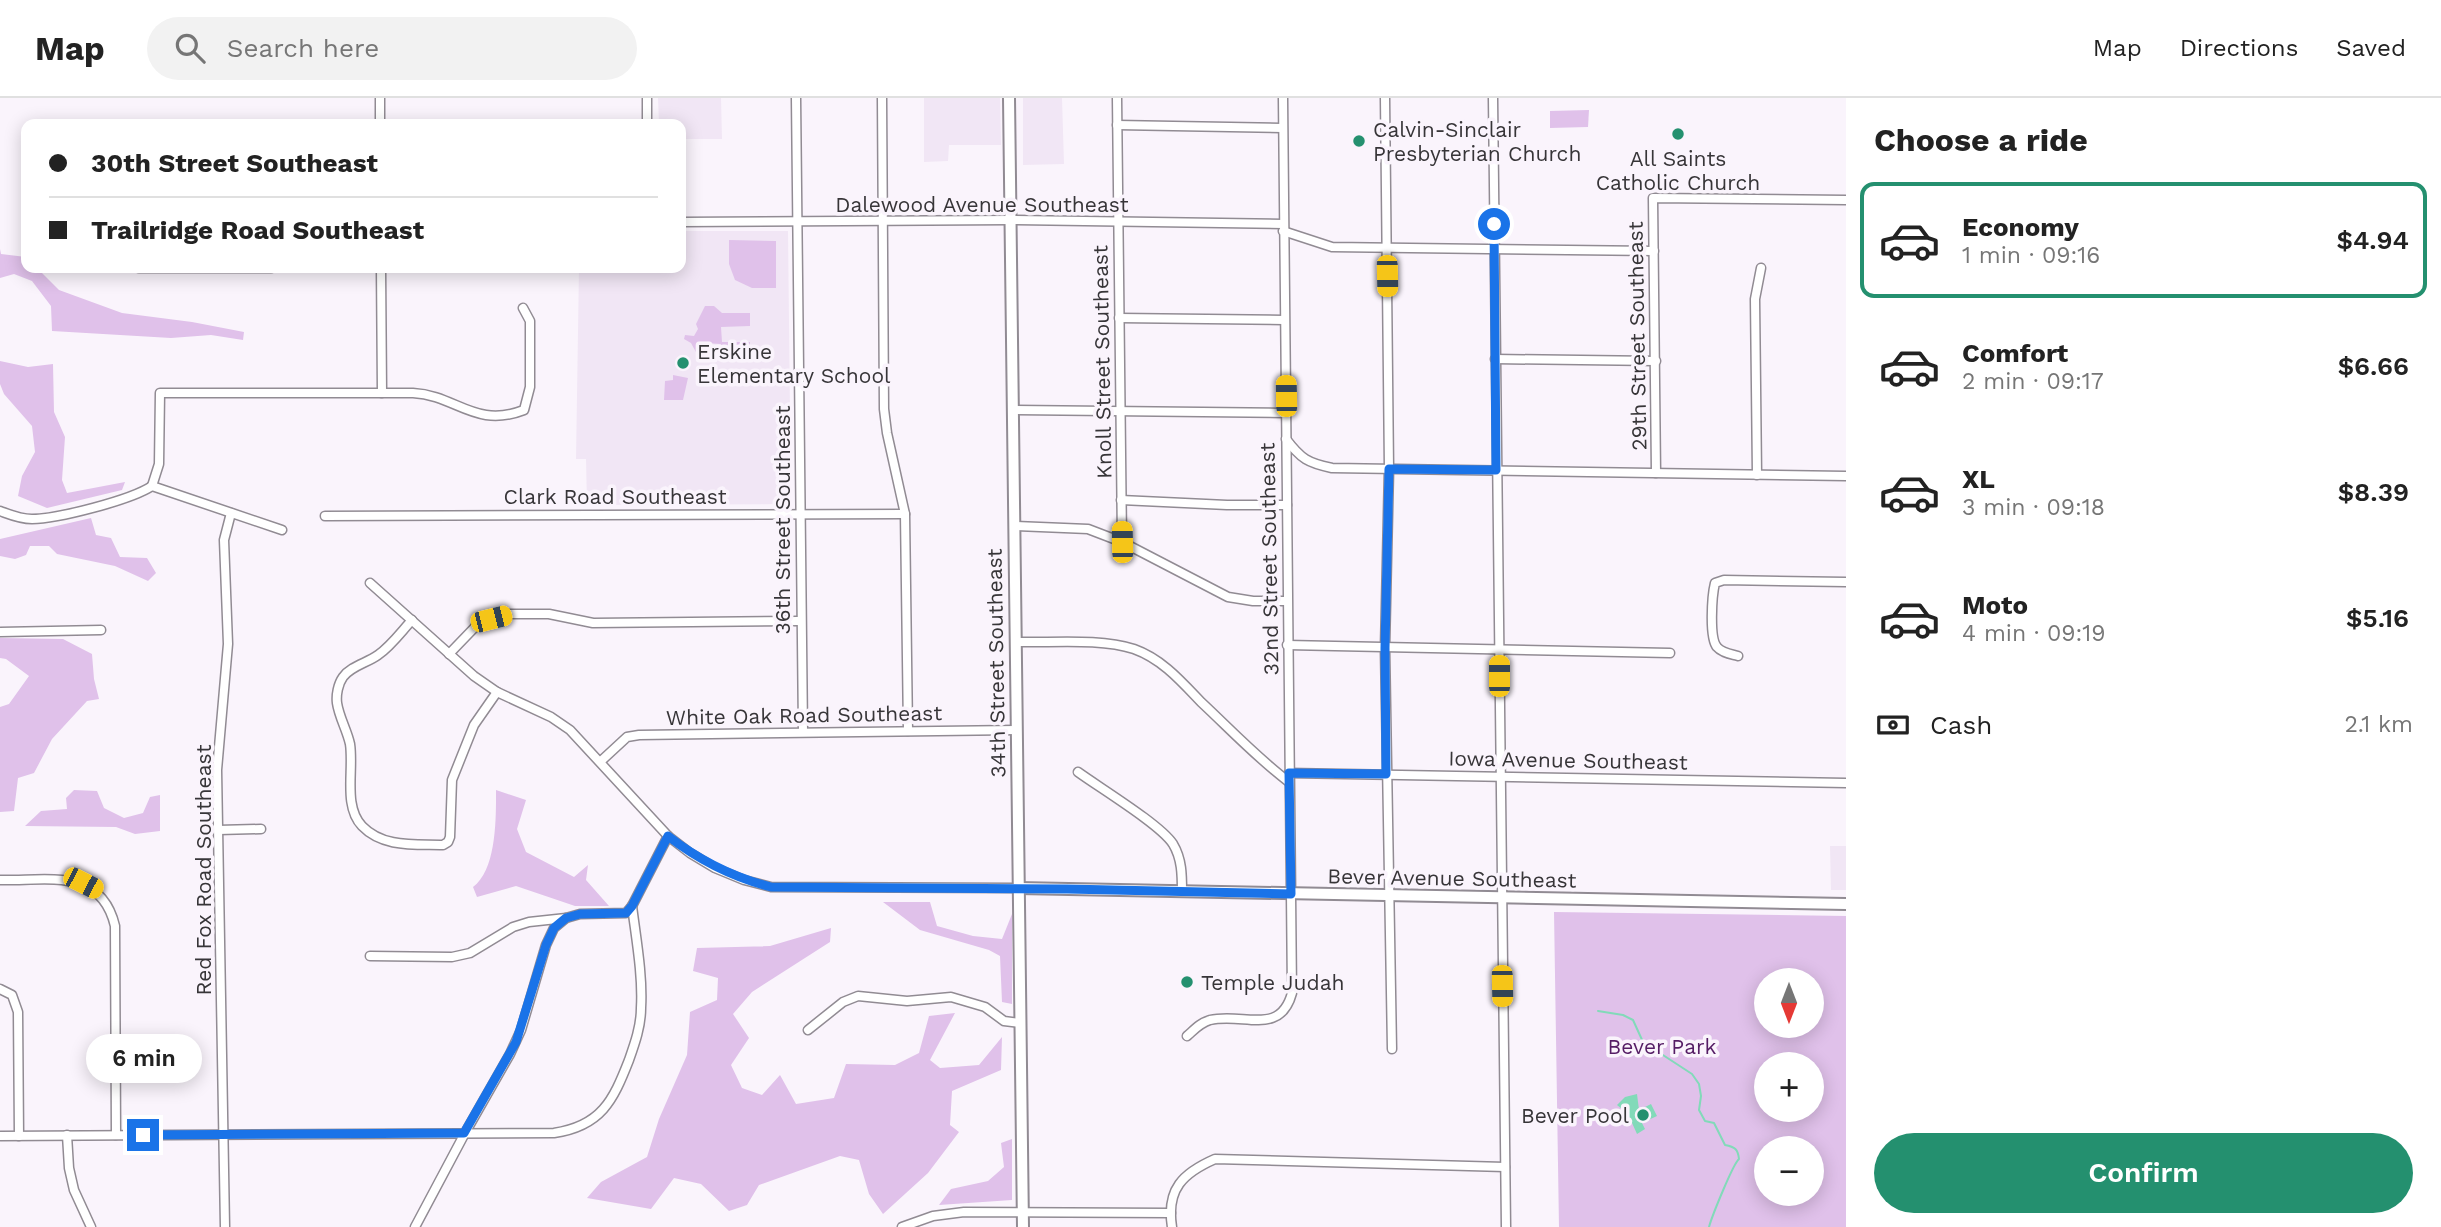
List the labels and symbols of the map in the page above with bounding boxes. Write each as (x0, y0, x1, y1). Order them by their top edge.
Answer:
place label: Calvin-Sinclair Presbyterian Church (1373, 117, 1581, 166)
marker: All Saints Catholic Church (1670, 126, 1686, 142)
marker: Calvin-Sinclair Presbyterian Church (1351, 133, 1367, 149)
place label: All Saints Catholic Church (1596, 146, 1760, 195)
street label: Dalewood Avenue Southeast (835, 192, 1129, 217)
route start (1478, 208, 1510, 240)
street label: 29th Street Southeast (1622, 221, 1651, 451)
street label: Knoll Street Southeast (1087, 245, 1117, 479)
car (1377, 255, 1398, 297)
place label: Erskine Elementary School (697, 339, 891, 388)
marker: Erskine Elementary School (675, 355, 691, 371)
car (1276, 375, 1297, 417)
street label: 36th Street Southeast (770, 405, 795, 635)
street label: 32nd Street Southeast (1254, 442, 1284, 676)
street label: Clark Road Southeast (504, 484, 727, 509)
car (1112, 521, 1133, 563)
street label: 34th Street Southeast (981, 548, 1010, 778)
car (469, 604, 514, 634)
car (1489, 655, 1510, 697)
street label: White Oak Road Southeast (666, 700, 942, 730)
street label: Red Fox Road Southeast (191, 744, 216, 995)
street label: Iowa Avenue Southeast (1448, 745, 1688, 775)
street label: Bever Avenue Southeast (1327, 863, 1577, 893)
car (60, 864, 107, 902)
car (1492, 965, 1513, 1007)
north arrow (1754, 968, 1824, 1038)
place label: Temple Judah (1201, 970, 1345, 995)
marker: Temple Judah (1179, 974, 1195, 990)
callout: 6 min (85, 1034, 201, 1082)
park label: Bever Park (1608, 1034, 1717, 1059)
place label: Bever Pool (1521, 1103, 1630, 1128)
marker: Bever Pool (1635, 1107, 1651, 1123)
route end (127, 1119, 159, 1151)

